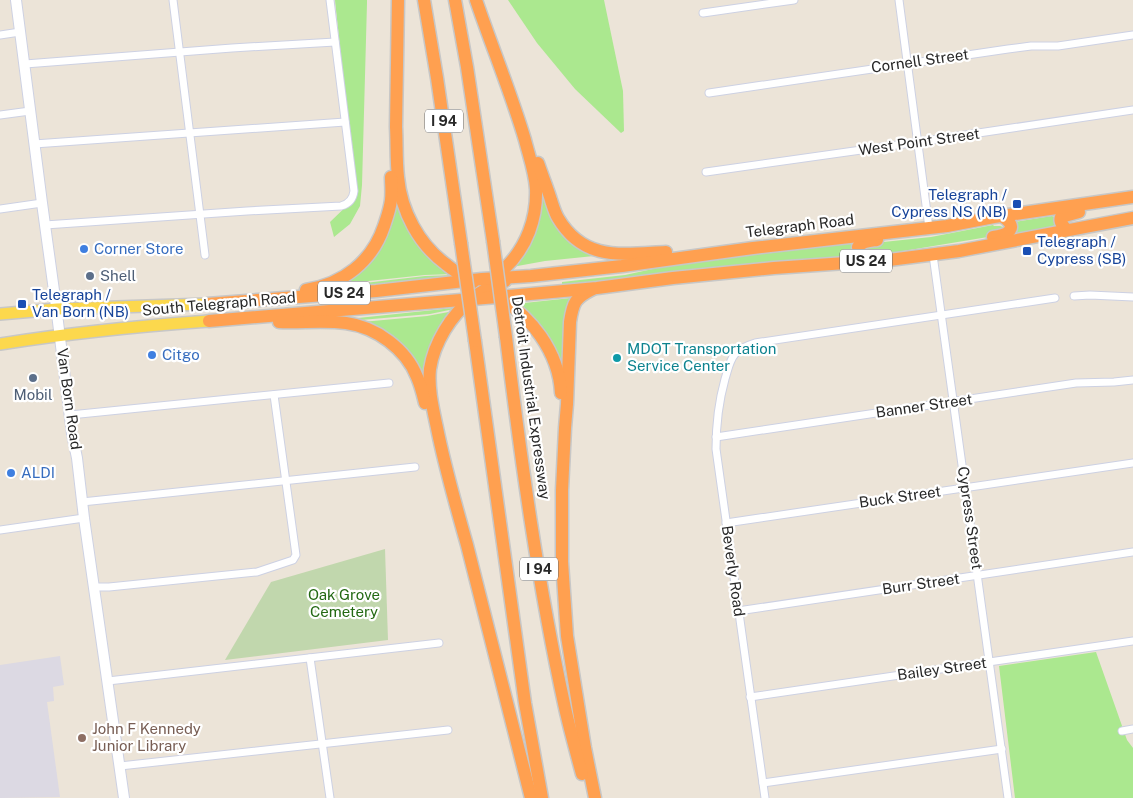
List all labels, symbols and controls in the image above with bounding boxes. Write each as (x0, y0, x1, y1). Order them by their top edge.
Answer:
street label: Cornell Street (870, 45, 970, 76)
road number: I 94 (425, 110, 463, 132)
street label: West Point Street (857, 125, 981, 158)
place label: Telegraph / Cypress NS (NB) (891, 186, 1008, 220)
marker: Telegraph / Cypress NS (NB) (1011, 198, 1023, 210)
street label: Telegraph Road (745, 210, 855, 241)
place label: Telegraph / Cypress (SB) (1037, 233, 1126, 267)
place label: Corner Store (94, 240, 183, 257)
marker: Corner Store (78, 243, 90, 255)
marker: Telegraph / Cypress (SB) (1021, 245, 1033, 257)
road number: US 24 (840, 250, 892, 272)
place label: Shell (100, 267, 136, 284)
marker: Shell (84, 270, 96, 282)
road number: US 24 (318, 282, 370, 304)
place label: Telegraph / Van Born (NB) (32, 286, 129, 320)
street label: South Telegraph Road (141, 288, 297, 319)
street label: Detroit Industrial Expressway (509, 295, 554, 501)
marker: Telegraph / Van Born (NB) (16, 298, 28, 310)
place label: MDOT Transportation Service Center (627, 340, 776, 374)
place label: Citgo (162, 346, 200, 363)
street label: Van Born Road (54, 347, 85, 451)
marker: Citgo (146, 349, 158, 361)
marker: MDOT Transportation Service Center (611, 352, 623, 364)
marker: Mobil (27, 372, 39, 384)
place label: Mobil (14, 386, 52, 403)
street label: Banner Street (874, 390, 974, 421)
place label: ALDI (21, 464, 55, 481)
street label: Cypress Street (955, 465, 986, 571)
marker: ALDI (5, 467, 17, 479)
street label: Buck Street (858, 482, 942, 511)
street label: Beverly Road (719, 524, 748, 617)
road number: I 94 (520, 558, 558, 580)
street label: Burr Street (881, 570, 961, 597)
park label: Oak Grove Cemetery (308, 586, 380, 620)
street label: Bailey Street (896, 654, 988, 683)
place label: John F Kennedy Junior Library (92, 720, 201, 754)
marker: John F Kennedy Junior Library (76, 732, 88, 744)

